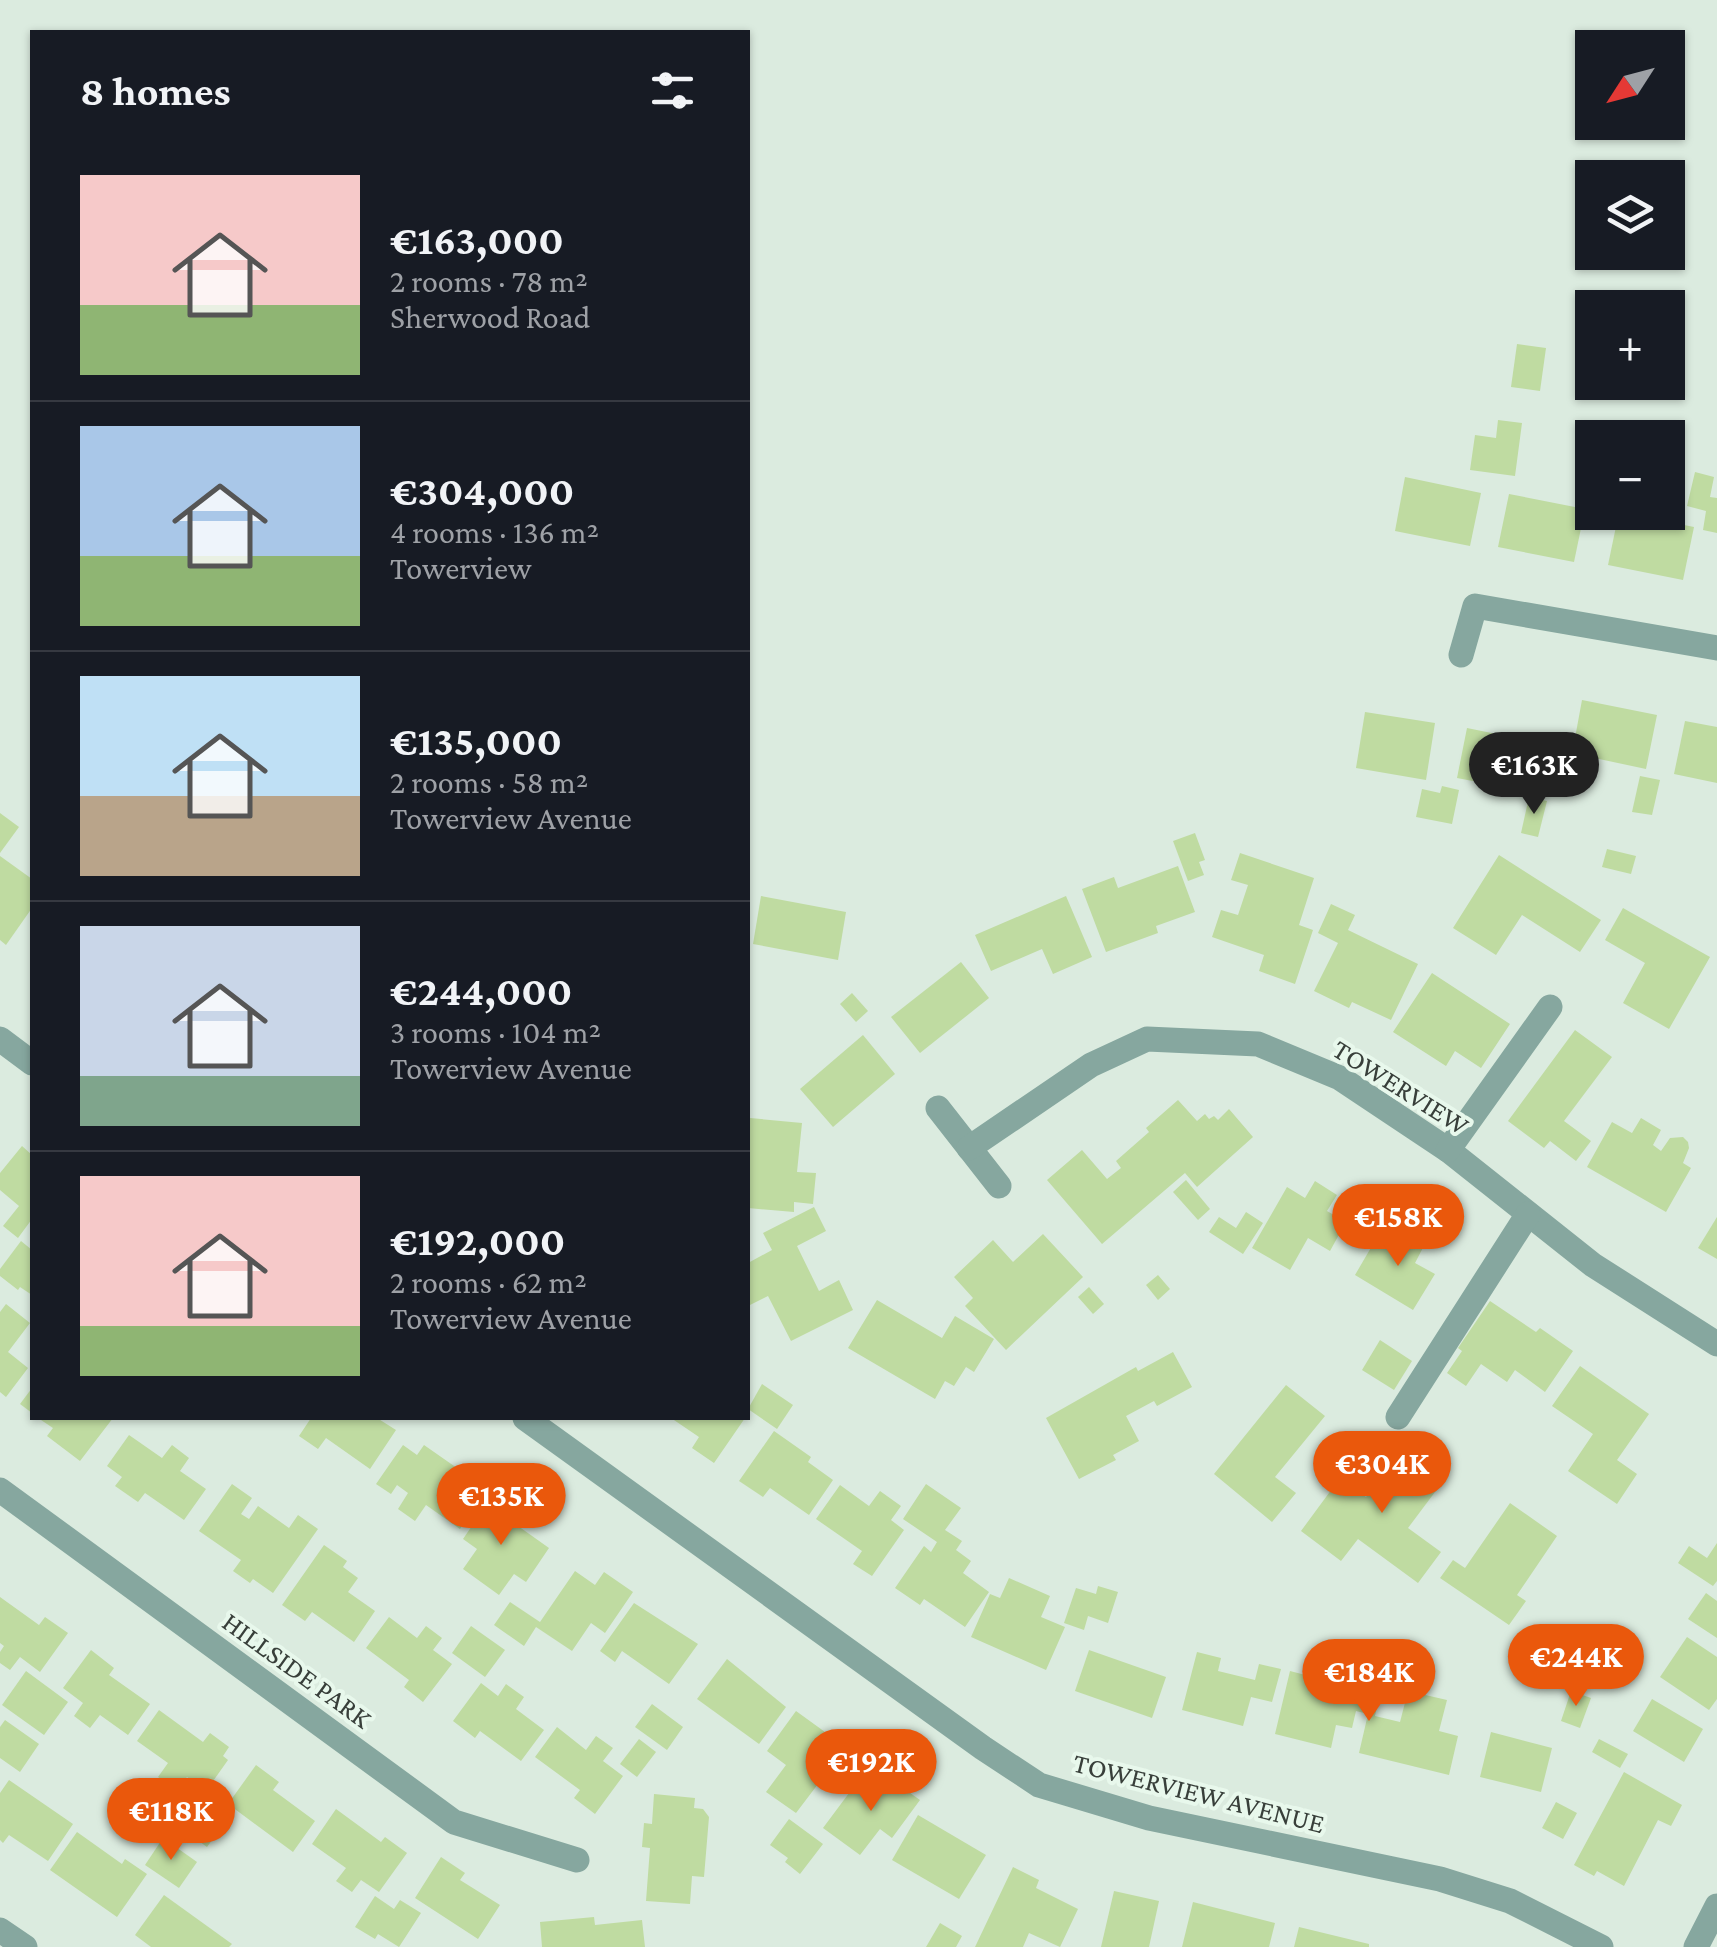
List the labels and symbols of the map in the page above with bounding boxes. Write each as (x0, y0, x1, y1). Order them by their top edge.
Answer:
north arrow (1575, 30, 1685, 140)
pin: €163K (1464, 732, 1604, 817)
street label: TOWERVIEW (1327, 1033, 1475, 1141)
pin: €158K (1328, 1184, 1468, 1269)
pin: €304K (1312, 1431, 1452, 1516)
pin: €135K (431, 1463, 571, 1548)
street label: HILLSIDE PARK (217, 1606, 378, 1735)
pin: €244K (1506, 1624, 1646, 1709)
pin: €184K (1299, 1639, 1439, 1724)
pin: €192K (801, 1729, 941, 1814)
street label: TOWERVIEW AVENUE (1070, 1747, 1328, 1839)
pin: €118K (101, 1778, 241, 1863)

